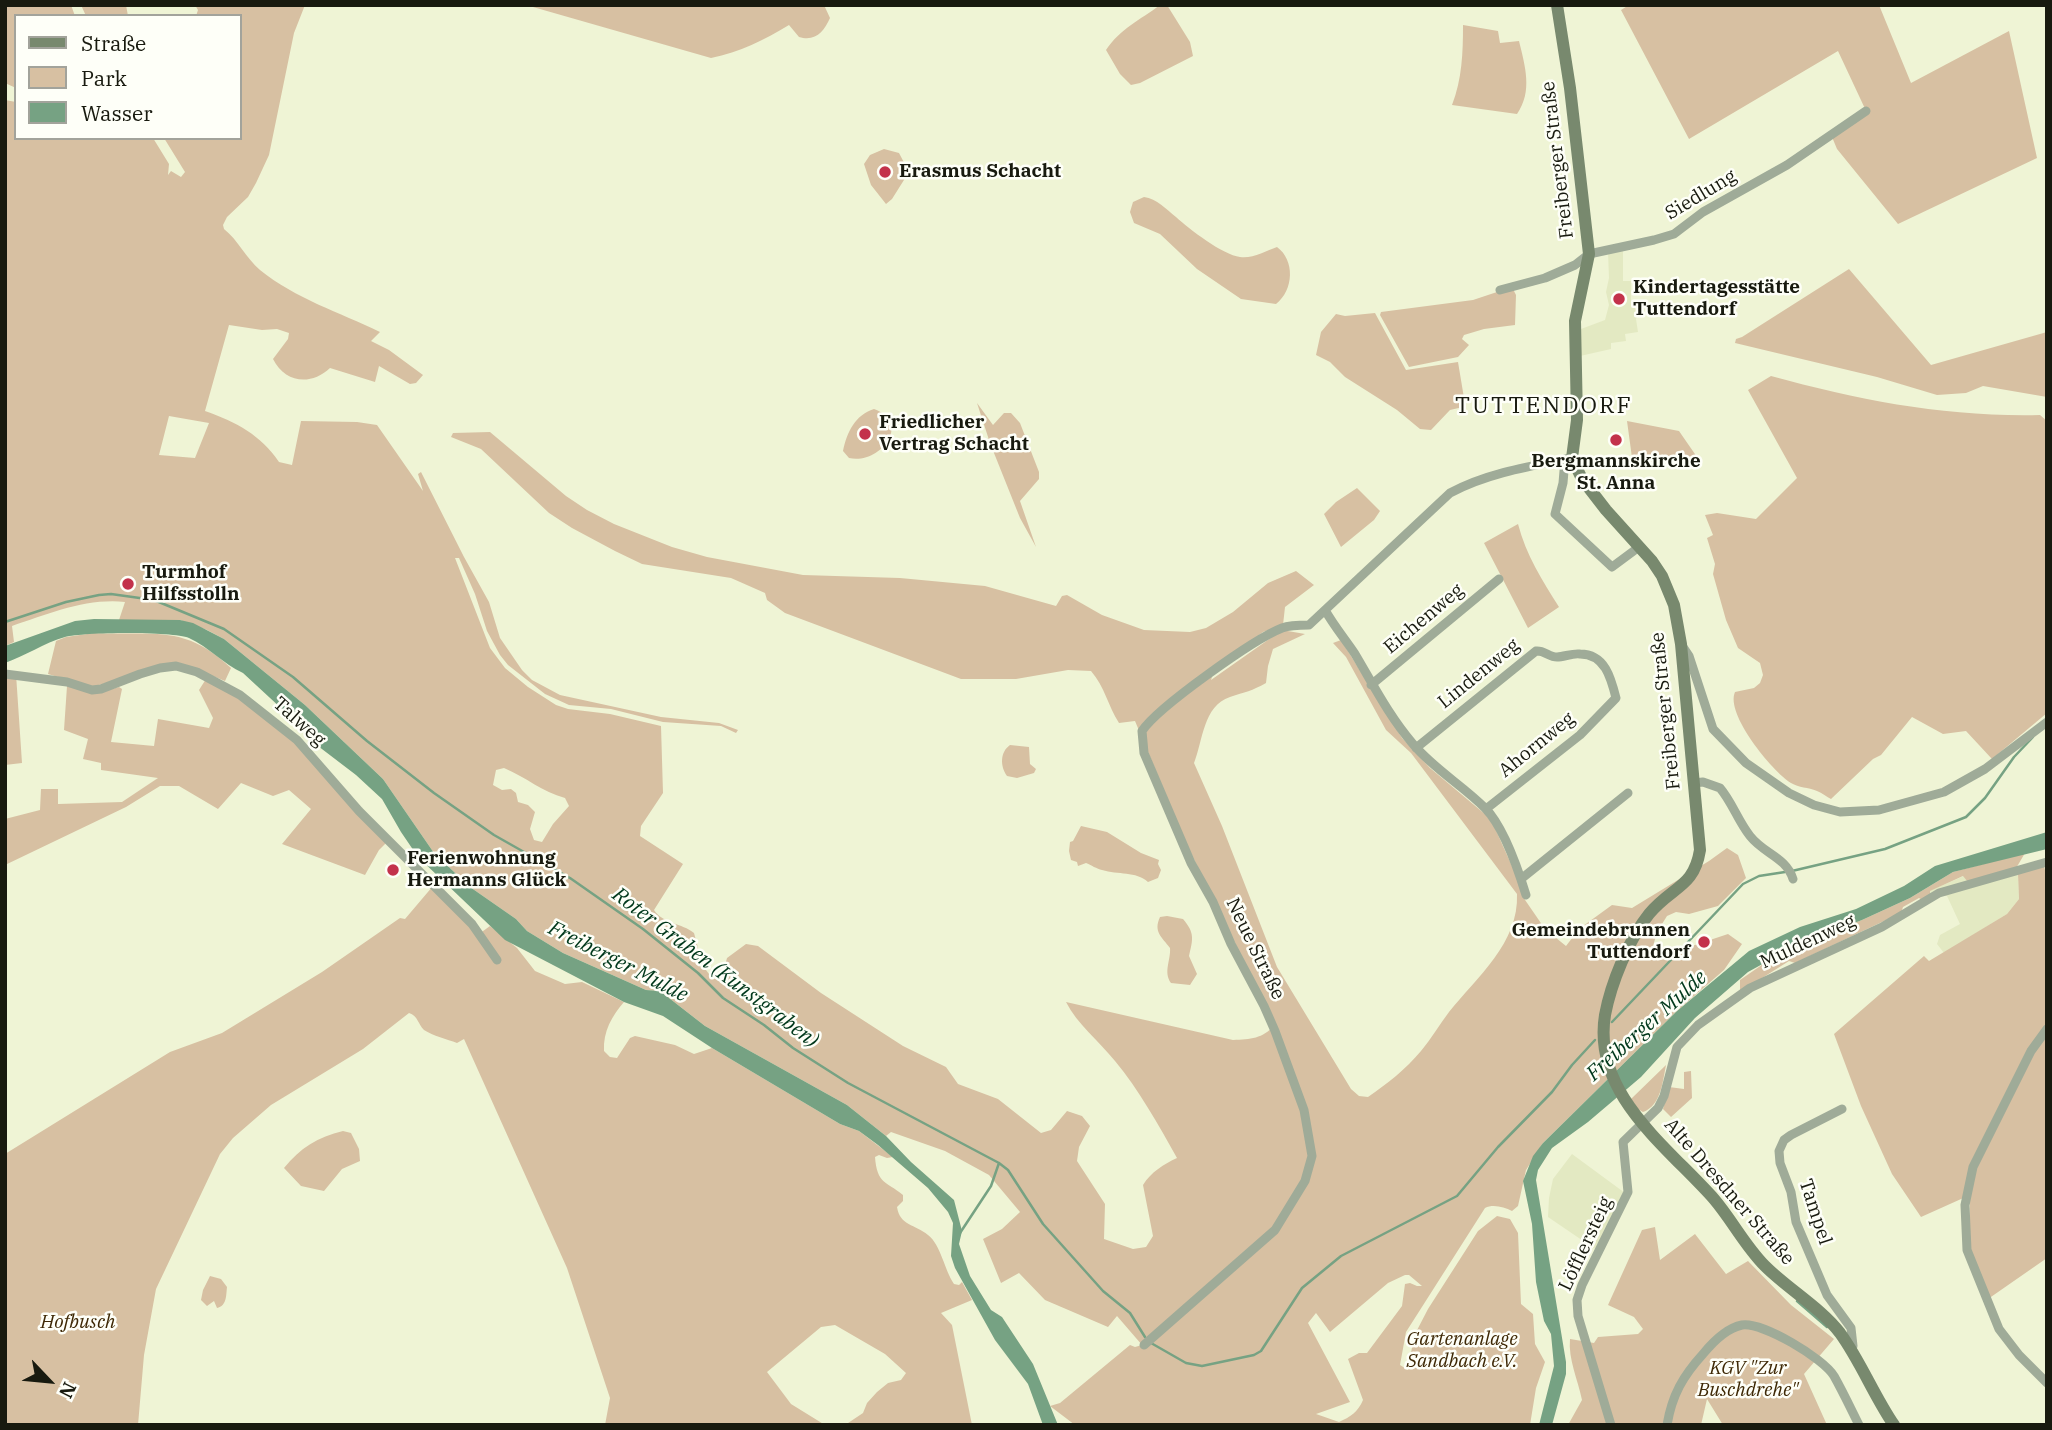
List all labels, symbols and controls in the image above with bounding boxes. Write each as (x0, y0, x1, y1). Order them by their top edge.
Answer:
legend (14, 14, 242, 140)
text: Straße (81, 29, 146, 57)
text: Park (81, 64, 127, 92)
street label: Freiberger Straße (1537, 80, 1579, 240)
text: Wasser (81, 99, 152, 127)
place label: Erasmus Schacht (899, 161, 1061, 183)
marker: Erasmus Schacht (877, 164, 893, 180)
street label: Siedlung (1661, 165, 1741, 225)
place label: Kindertagesstätte Tuttendorf (1633, 277, 1800, 321)
marker: Kindertagesstätte Tuttendorf (1611, 291, 1627, 307)
district label: TUTTENDORF (1456, 392, 1632, 420)
place label: Friedlicher Vertrag Schacht (879, 412, 1029, 456)
marker: Friedlicher Vertrag Schacht (857, 426, 873, 442)
marker: Bergmannskirche St. Anna (1608, 432, 1624, 448)
place label: Bergmannskirche St. Anna (1531, 451, 1701, 495)
place label: Turmhof Hilfsstolln (142, 562, 239, 606)
marker: Turmhof Hilfsstolln (120, 576, 136, 592)
street label: Eichenweg (1379, 579, 1469, 659)
street label: Freiberger Straße (1646, 631, 1686, 791)
street label: Lindenweg (1434, 634, 1524, 714)
street label: Talweg (268, 693, 330, 751)
street label: Ahornweg (1494, 708, 1580, 782)
place label: Ferienwohnung Hermanns Glück (407, 848, 566, 892)
marker: Ferienwohnung Hermanns Glück (385, 862, 401, 878)
water label: Roter Graben (Kunstgraben) (607, 882, 823, 1054)
street label: Neue Straße (1221, 894, 1289, 1004)
street label: Muldenweg (1757, 910, 1859, 974)
water label: Freiberger Mulde (544, 916, 692, 1008)
place label: Gemeindebrunnen Tuttendorf (1511, 920, 1690, 964)
marker: Gemeindebrunnen Tuttendorf (1696, 934, 1712, 950)
water label: Freiberger Mulde (1582, 965, 1712, 1087)
street label: Alte Dresdner Straße (1659, 1114, 1799, 1270)
street label: Tampel (1794, 1176, 1836, 1248)
street label: Löfflersteig (1554, 1193, 1618, 1295)
park label: Hofbusch (41, 1312, 115, 1334)
park label: Gartenanlage Sandbach e.V. (1406, 1329, 1518, 1373)
north arrow (14, 1346, 84, 1416)
park label: KGV "Zur Buschdrehe" (1698, 1358, 1798, 1402)
text: N (54, 1378, 82, 1402)

